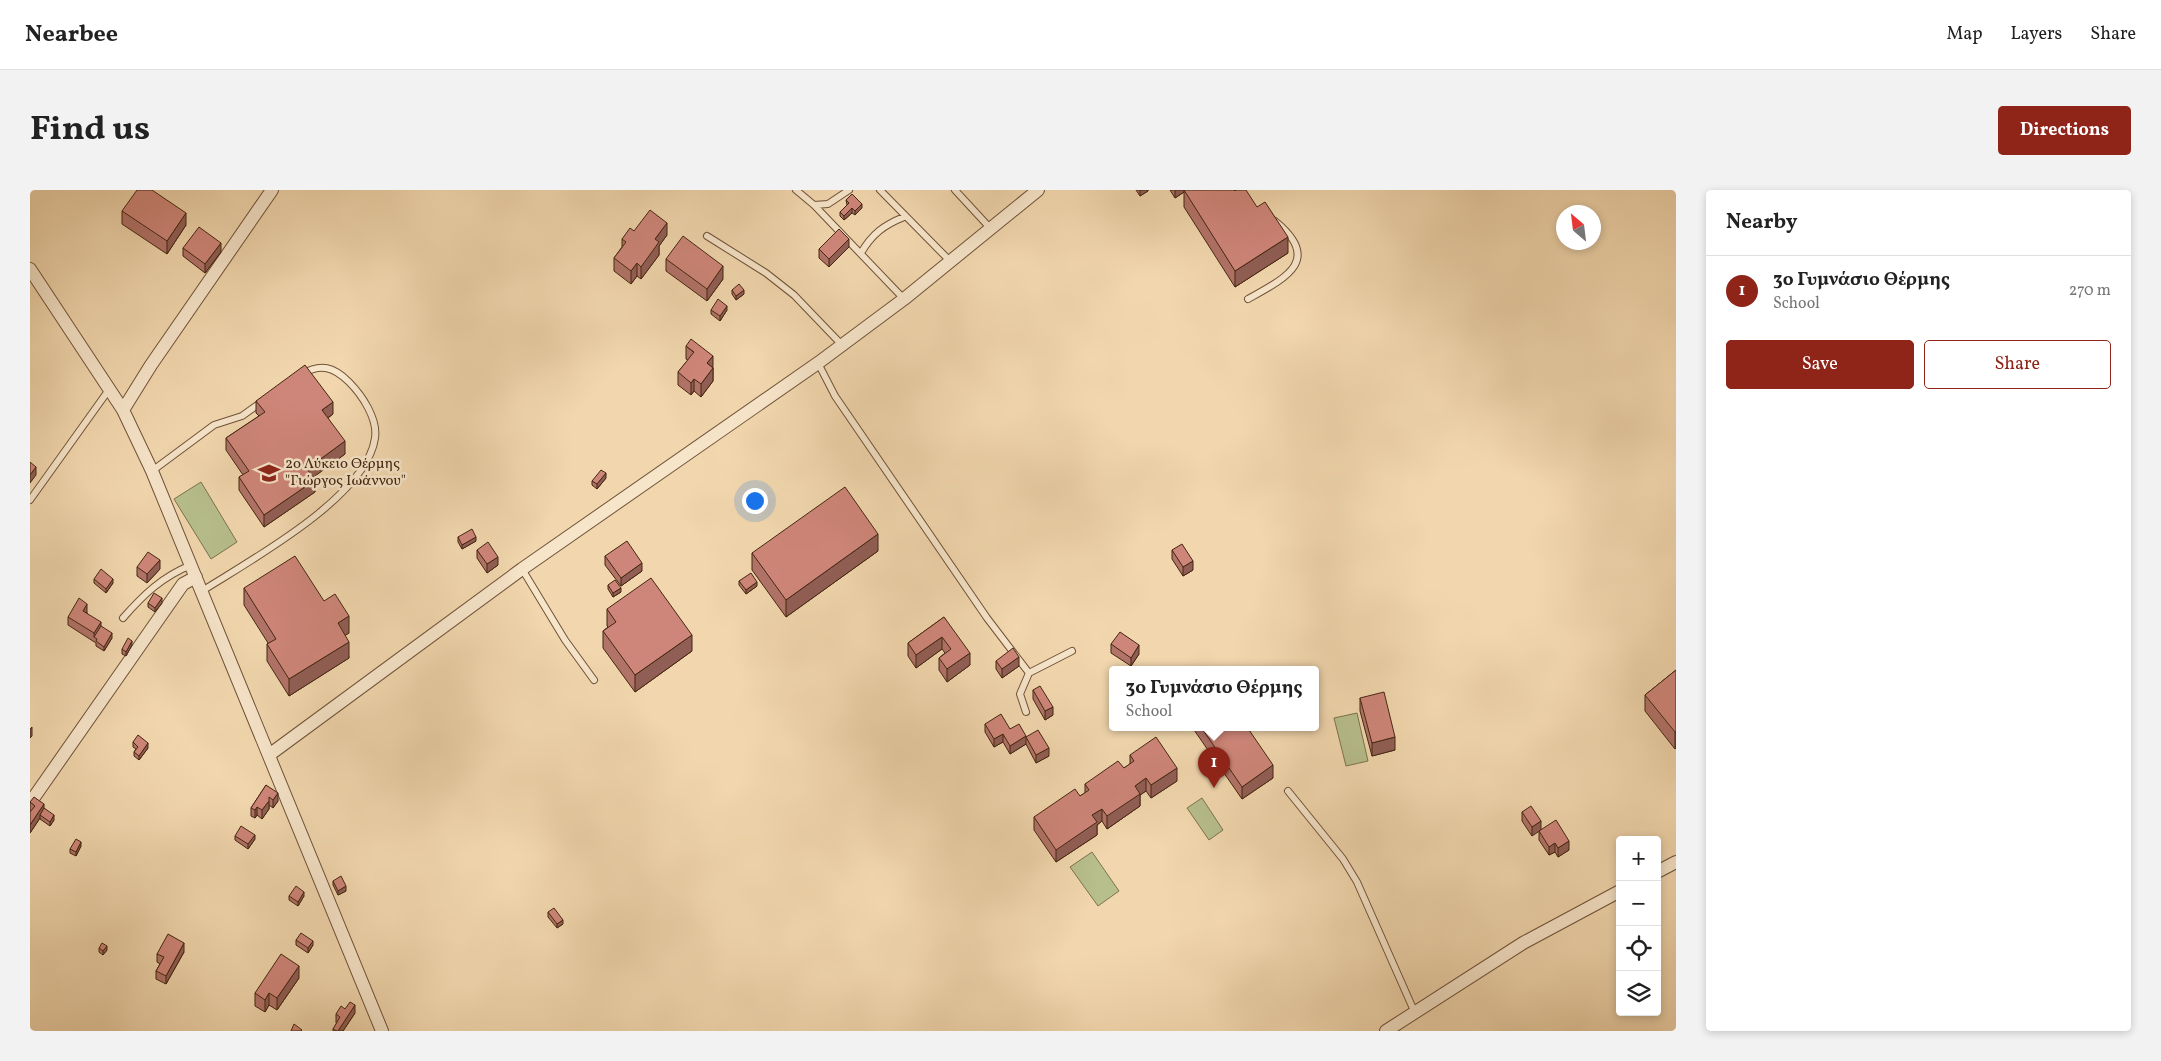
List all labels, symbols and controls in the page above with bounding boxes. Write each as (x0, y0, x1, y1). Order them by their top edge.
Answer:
text: Nearbee (25, 18, 118, 52)
text: Map (1946, 22, 1982, 47)
text: Layers (2010, 22, 2062, 47)
text: Share (2090, 22, 2136, 47)
text: Find us (30, 106, 150, 154)
button: Directions (1998, 106, 2131, 155)
north arrow (1556, 205, 1601, 250)
text: Nearby (1726, 208, 1797, 237)
text: 3ο Γυμνάσιο Θέρμης (1773, 267, 1950, 293)
text: 1 (1739, 280, 1745, 302)
text: 270 m (2069, 280, 2111, 302)
text: School (1773, 293, 1820, 315)
button: Save (1726, 340, 1914, 389)
button: Share (1924, 340, 2111, 389)
place label: 2ο Λύκειο Θέρμης "Γιώργος Ιωάννου" (285, 454, 406, 492)
school or university icon: 2ο Λύκειο Θέρμης "Γιώργος Ιωάννου" (256, 460, 282, 486)
your location (742, 488, 768, 514)
popup (1109, 666, 1319, 731)
text: 3ο Γυμνάσιο Θέρμης (1126, 675, 1302, 701)
text: School (1126, 701, 1172, 723)
pin: 1 (1198, 747, 1230, 788)
map controls (1616, 836, 1661, 1016)
button: + (1616, 836, 1661, 881)
button: − (1616, 881, 1661, 926)
button: locate (1616, 926, 1661, 971)
button: layers (1616, 971, 1661, 1016)

